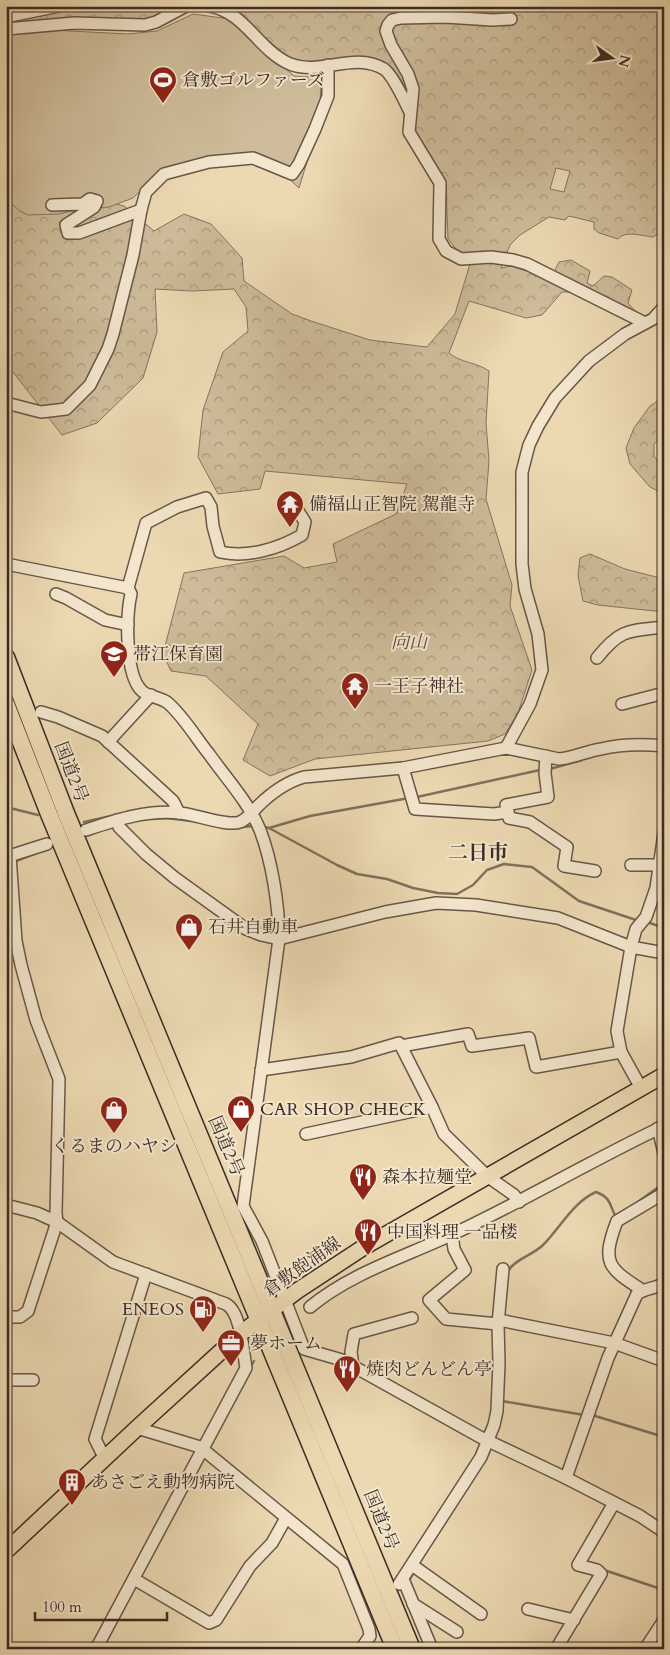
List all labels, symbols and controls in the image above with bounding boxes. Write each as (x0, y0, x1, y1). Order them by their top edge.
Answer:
north arrow (588, 32, 638, 82)
text: N (613, 53, 635, 69)
sports icon: 倉敷ゴルファーズ (148, 65, 178, 104)
place label: 倉敷ゴルファーズ (182, 68, 325, 93)
temple icon: 備福山正智院 駕龍寺 (275, 489, 305, 528)
place label: 備福山正智院 駕龍寺 (309, 492, 476, 517)
park label: 向山 (391, 630, 429, 655)
school or university icon: 帯江保育園 (99, 639, 129, 678)
place label: 帯江保育園 (133, 642, 223, 667)
temple icon: 一王子神社 (340, 671, 370, 710)
place label: 一王子神社 (374, 674, 464, 699)
street label: 国道2号 (48, 738, 94, 806)
district label: 二日市 (448, 839, 508, 866)
shop icon: 石井自動車 (174, 912, 204, 951)
place label: 石井自動車 (208, 915, 298, 940)
shop icon: CAR SHOP CHECK (226, 1094, 256, 1133)
shop icon: くるまのハヤシ (99, 1095, 129, 1134)
place label: CAR SHOP CHECK (260, 1097, 427, 1122)
street label: 国道2号 (202, 1112, 250, 1180)
place label: くるまのハヤシ (51, 1134, 177, 1159)
restaurant icon: 森本拉麺堂 (348, 1162, 378, 1201)
place label: 森本拉麺堂 (382, 1165, 472, 1190)
restaurant icon: 中国料理 一品楼 (353, 1217, 383, 1256)
place label: 中国料理 一品楼 (387, 1220, 518, 1245)
street label: 倉敷飽浦線 (258, 1231, 346, 1303)
fuel station icon: ENEOS (188, 1294, 218, 1333)
place label: ENEOS (122, 1297, 184, 1322)
office icon: 夢ホーム (216, 1328, 246, 1367)
place label: 夢ホーム (250, 1331, 322, 1356)
restaurant icon: 焼肉どんどん亭 (332, 1354, 362, 1393)
place label: 焼肉どんどん亭 (366, 1357, 492, 1382)
building icon: あさごえ動物病院 (57, 1467, 87, 1506)
place label: あさごえ動物病院 (91, 1470, 235, 1495)
street label: 国道2号 (358, 1486, 404, 1554)
scale bar (35, 1590, 168, 1622)
text: 100 m (42, 1597, 82, 1617)

